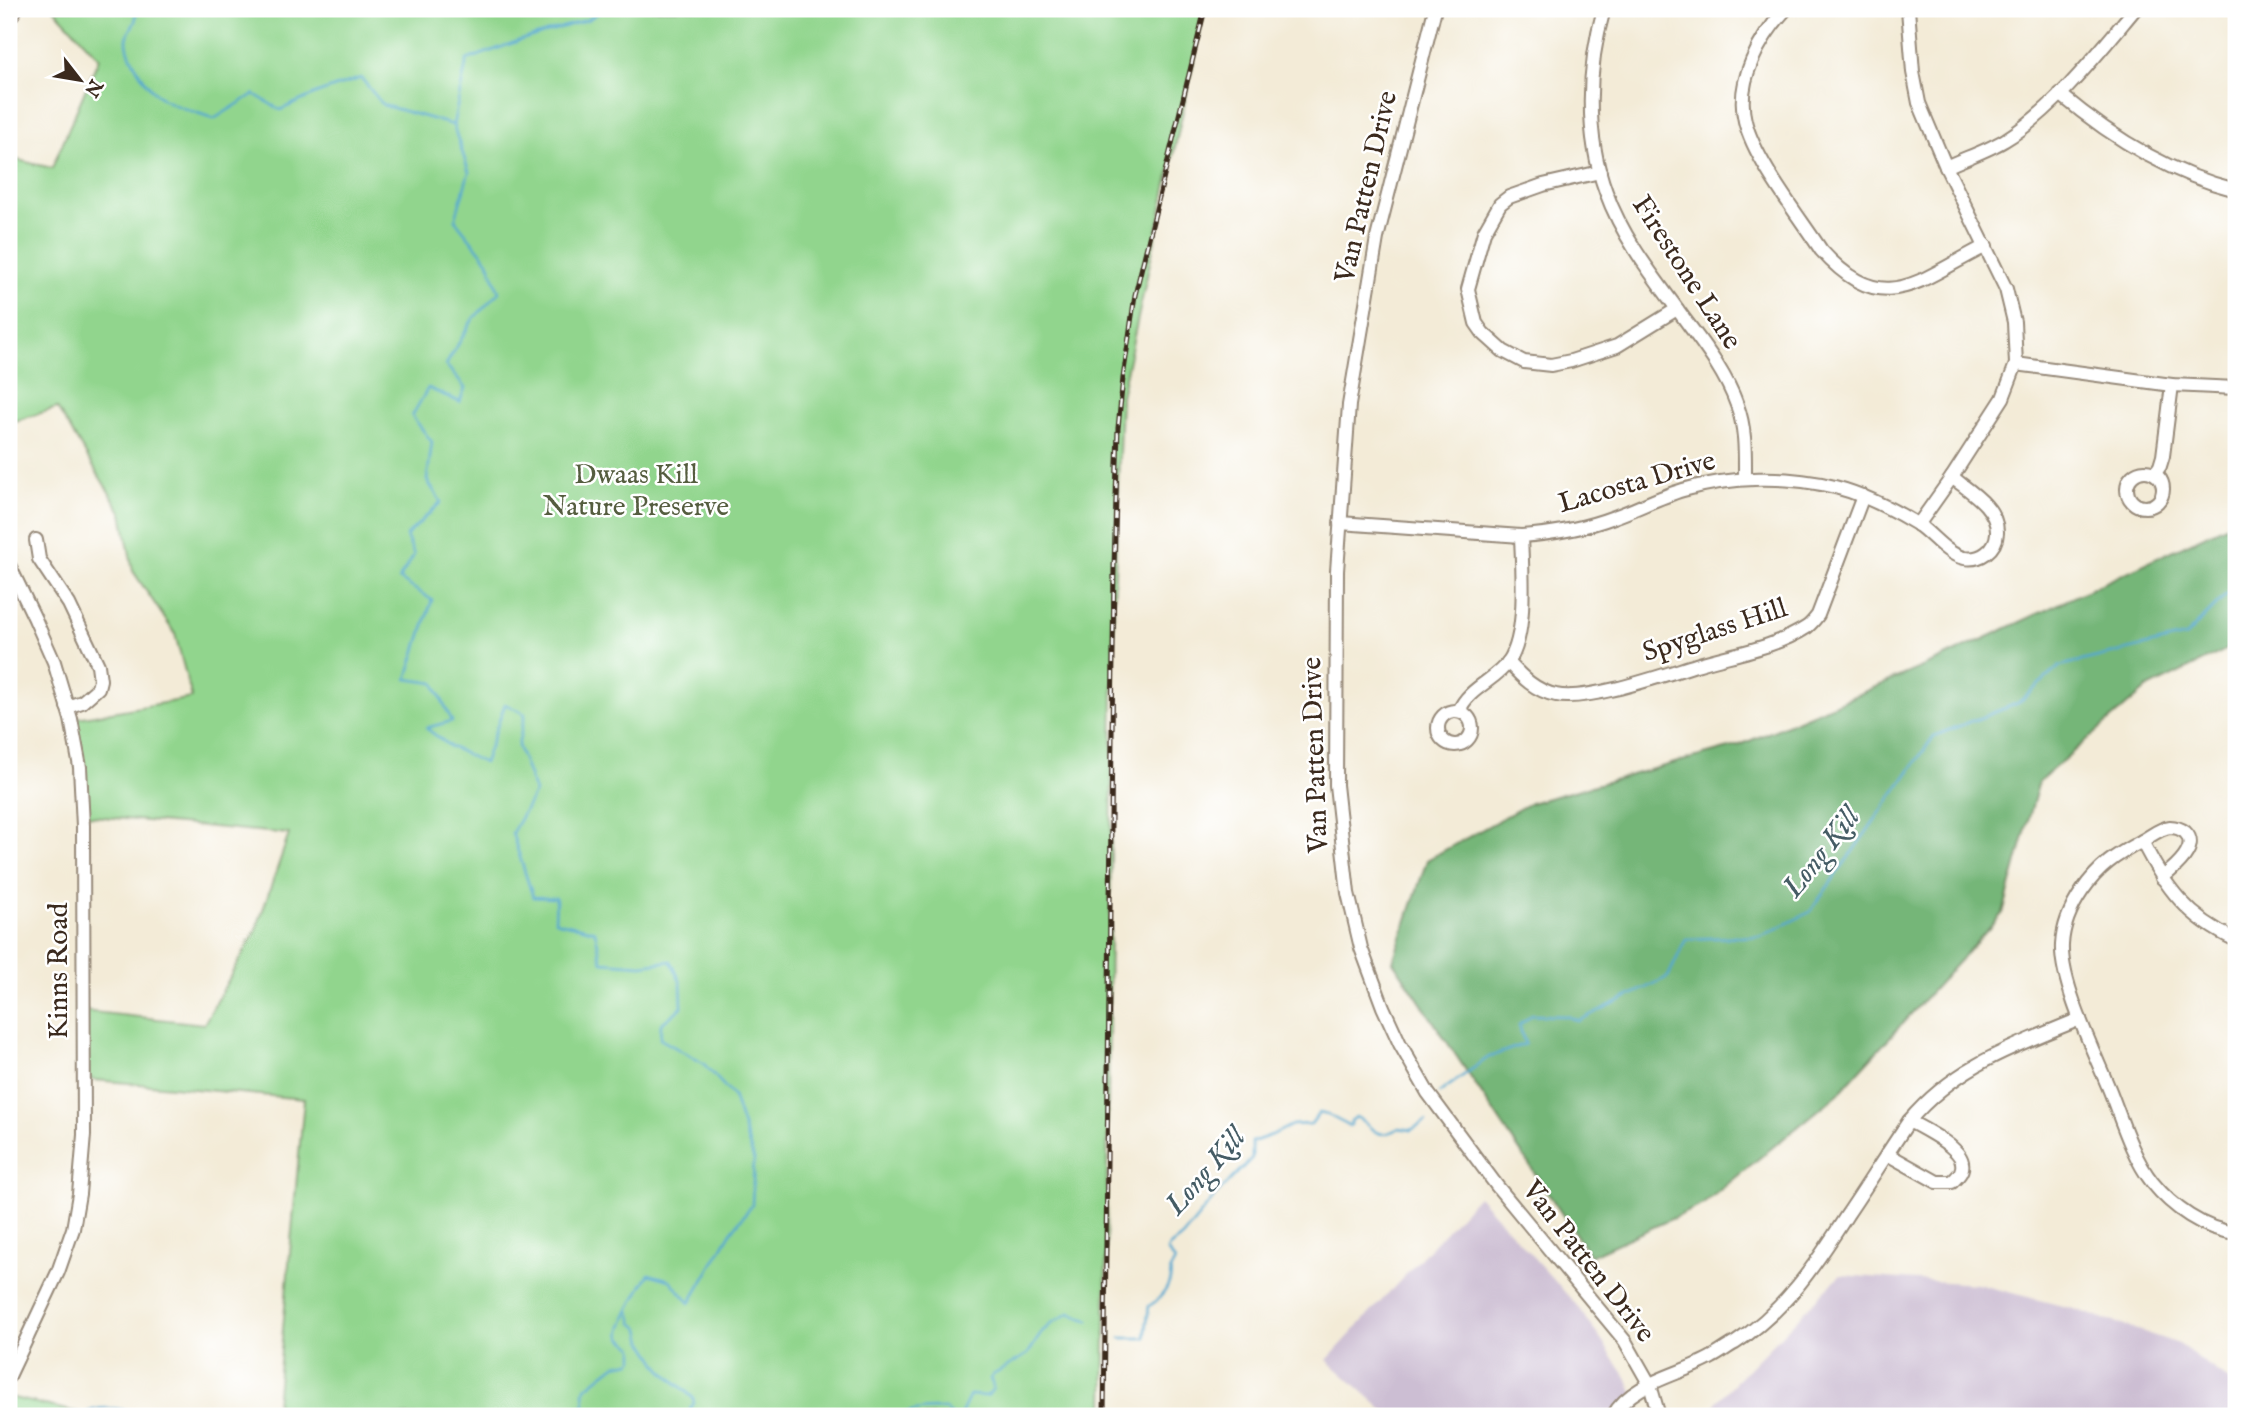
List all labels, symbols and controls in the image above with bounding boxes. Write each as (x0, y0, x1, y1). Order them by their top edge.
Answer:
north arrow (46, 46, 116, 116)
text: N (78, 74, 108, 101)
street label: Van Patten Drive (1328, 87, 1406, 287)
street label: Firestone Lane (1623, 189, 1749, 357)
street label: Lacosta Drive (1554, 444, 1720, 522)
park label: Dwaas Kill Nature Preserve (543, 458, 729, 525)
street label: Spyglass Hill (1638, 591, 1792, 671)
street label: Van Patten Drive (1295, 656, 1337, 855)
water label: Long Kill (1774, 798, 1871, 907)
street label: Kinns Road (42, 903, 77, 1039)
water label: Long Kill (1157, 1118, 1257, 1225)
street label: Van Patten Drive (1513, 1173, 1662, 1350)

